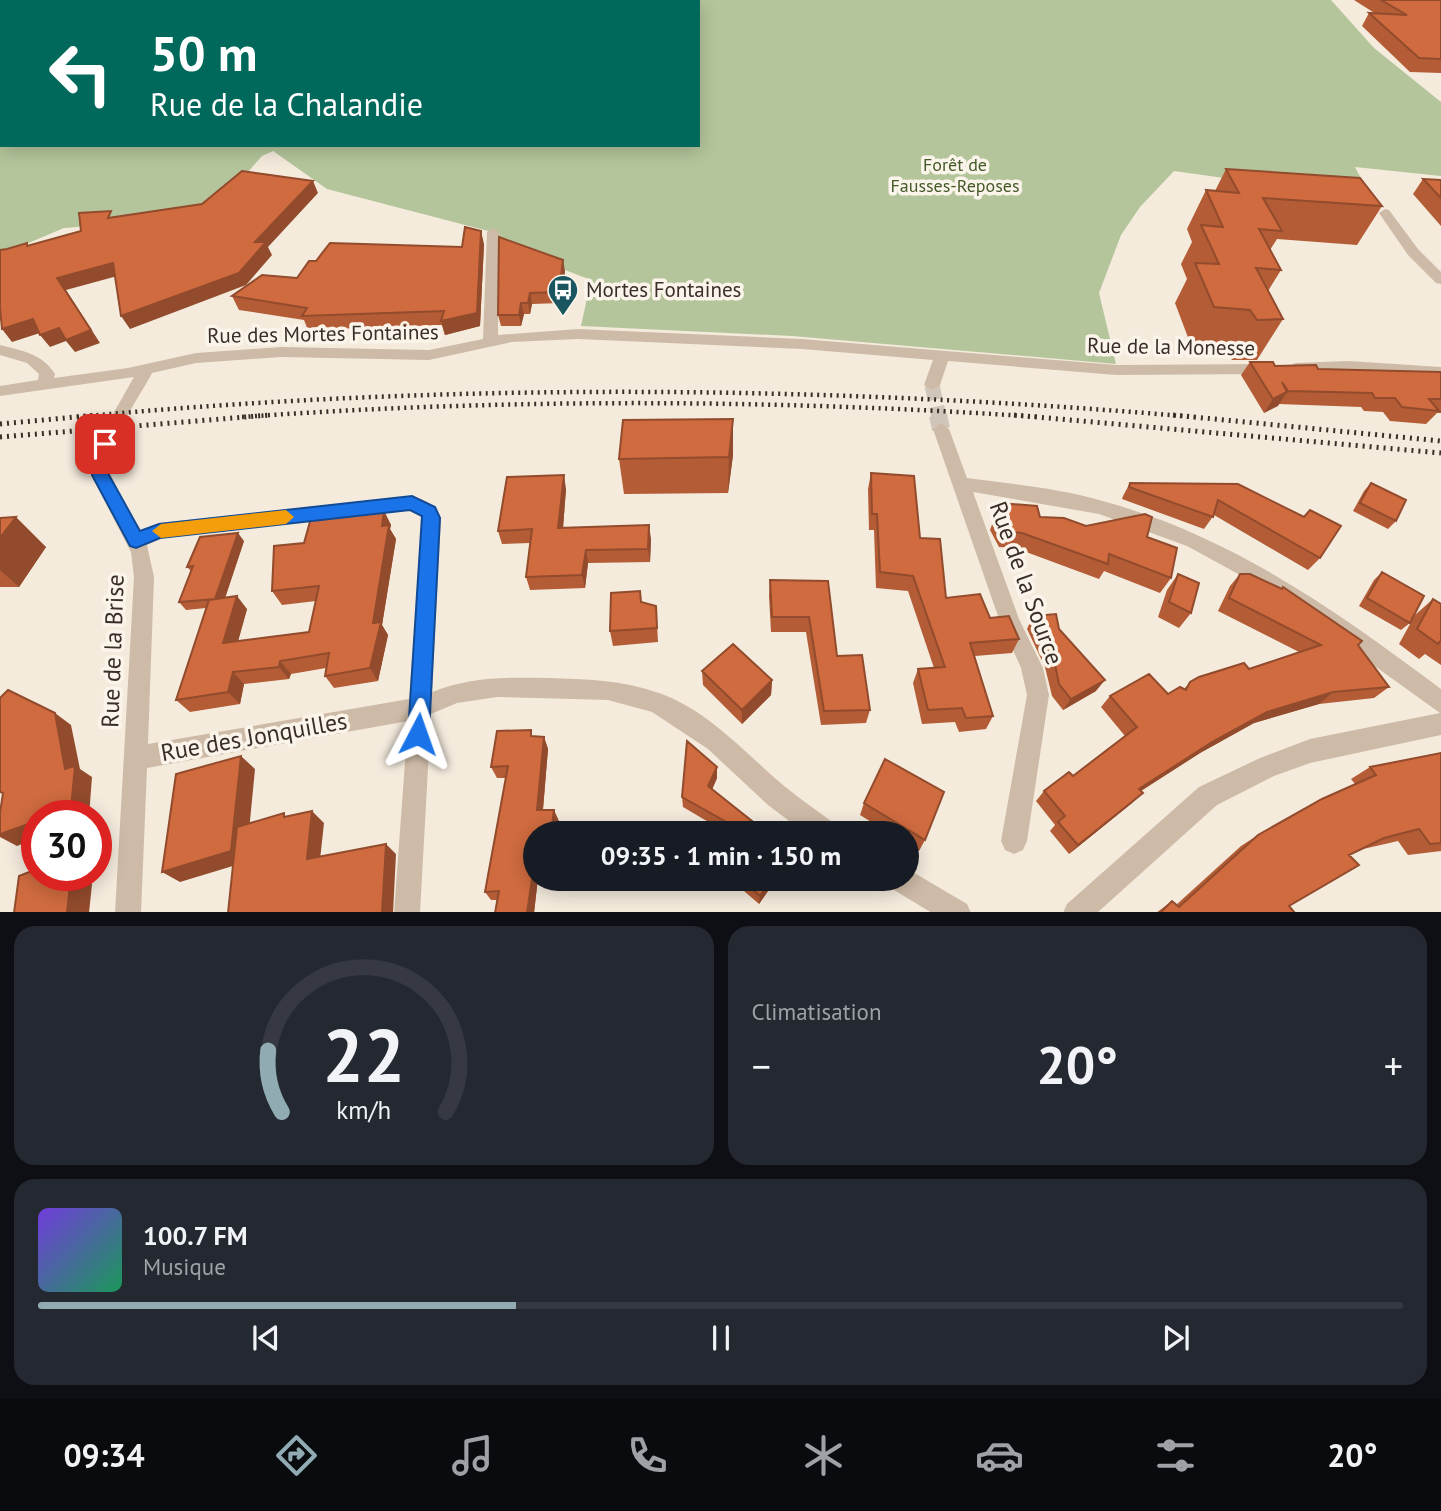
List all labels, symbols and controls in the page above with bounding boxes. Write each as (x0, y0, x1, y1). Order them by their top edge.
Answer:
text: 50 m (150, 21, 257, 85)
icon: left (35, 28, 126, 119)
text: Rue de la Chalandie (150, 83, 423, 125)
park label: Forêt de Fausses-Reposes (891, 153, 1019, 197)
bus stop icon: Mortes Fontaines (546, 273, 580, 317)
place label: Mortes Fontaines (586, 276, 741, 303)
street label: Rue des Mortes Fontaines (207, 318, 439, 349)
street label: Rue de la Monesse (1087, 332, 1255, 361)
pin (75, 414, 135, 474)
icon: arrive (86, 425, 124, 463)
street label: Rue de la Source (983, 497, 1070, 669)
street label: Rue de la Brise (94, 574, 131, 728)
position arrow (381, 697, 455, 771)
street label: Rue des Jonquilles (158, 705, 350, 768)
speed limit sign: 30 (21, 800, 112, 891)
text: 09:35 · 1 min · 150 m (601, 839, 841, 872)
text: Climatisation (752, 997, 882, 1026)
text: 22 (322, 1008, 405, 1102)
text: 20° (1036, 1031, 1118, 1098)
text: − (752, 1041, 771, 1090)
text: + (1384, 1041, 1403, 1090)
text: km/h (336, 1093, 391, 1125)
text: 100.7 FM (143, 1219, 248, 1252)
text: Musique (143, 1252, 226, 1281)
icon: previous (247, 1319, 285, 1357)
icon: pause (702, 1319, 740, 1357)
icon: next (1157, 1319, 1195, 1357)
icon: directions (272, 1431, 321, 1480)
icon: music (448, 1431, 497, 1480)
icon: phone (623, 1431, 672, 1480)
icon: climate (799, 1431, 848, 1480)
icon: car (975, 1431, 1024, 1480)
icon: filters (1151, 1431, 1200, 1480)
text: 09:34 (63, 1434, 145, 1476)
text: 20° (1327, 1434, 1378, 1476)

